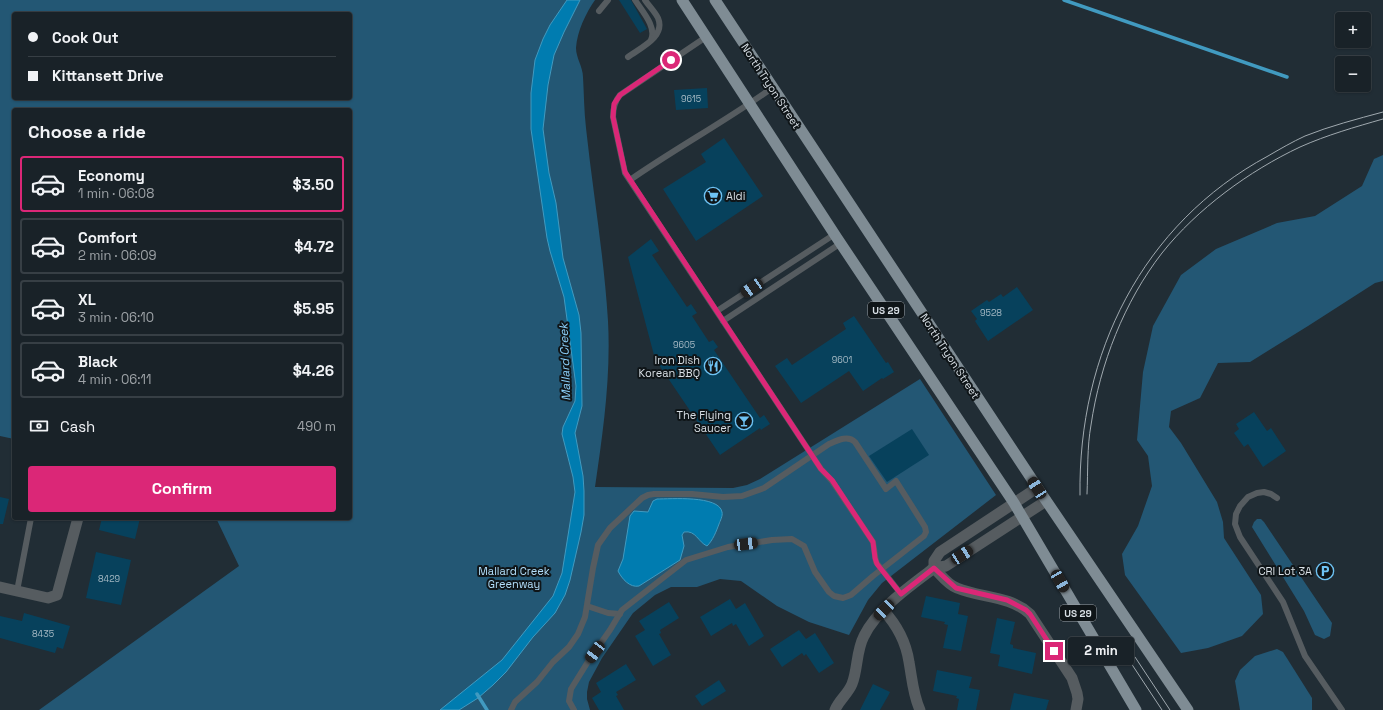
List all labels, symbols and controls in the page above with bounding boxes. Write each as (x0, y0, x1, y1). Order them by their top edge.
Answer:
map controls (1335, 12, 1371, 92)
button: + (1335, 12, 1371, 48)
text: Cook Out (52, 28, 119, 47)
street label: North Tryon Street (738, 41, 804, 131)
route start (662, 51, 680, 69)
button: − (1335, 56, 1371, 92)
text: Kittansett Drive (52, 66, 164, 85)
house number: 9615 (681, 93, 701, 105)
text: Choose a ride (28, 120, 146, 143)
icon: car (30, 166, 66, 202)
text: Economy (78, 166, 145, 185)
text: $3.50 (293, 175, 334, 194)
text: 1 min · 06:08 (78, 185, 154, 202)
supermarket icon: Aldi (703, 186, 723, 206)
place label: Aldi (726, 189, 746, 203)
icon: car (30, 228, 66, 264)
text: Comfort (78, 228, 138, 247)
text: $4.72 (294, 237, 334, 256)
text: 2 min · 06:09 (78, 247, 157, 264)
car (739, 276, 765, 300)
icon: car (30, 290, 66, 326)
text: XL (78, 290, 96, 309)
text: $5.95 (293, 299, 334, 318)
road number: US 29 (868, 302, 904, 318)
house number: 9528 (980, 307, 1002, 319)
text: 3 min · 06:10 (78, 309, 154, 326)
street label: North Tryon Street (917, 311, 983, 401)
water label: Mallard Creek (556, 321, 574, 401)
house number: 9605 (673, 339, 695, 351)
icon: car (30, 352, 66, 388)
text: Black (78, 352, 118, 371)
place label: Iron Dish Korean BBQ (638, 353, 700, 380)
house number: 9601 (832, 354, 853, 366)
restaurant icon: Iron Dish Korean BBQ (703, 356, 723, 376)
text: $4.26 (293, 361, 334, 380)
text: 4 min · 06:11 (78, 371, 151, 388)
place label: The Flying Saucer (677, 408, 731, 435)
bar icon: The Flying Saucer (734, 411, 754, 431)
icon: cash (28, 415, 50, 437)
text: Cash (60, 417, 95, 436)
text: 490 m (297, 418, 336, 435)
button: Confirm (28, 466, 336, 512)
car (1025, 475, 1049, 501)
car (733, 537, 759, 551)
car (949, 543, 975, 567)
parking icon: CRI Lot 3A (1315, 561, 1335, 581)
park label: Mallard Creek Greenway (478, 564, 550, 591)
place label: CRI Lot 3A (1258, 564, 1312, 578)
car (1049, 568, 1071, 594)
house number: 8429 (98, 573, 120, 585)
car (871, 597, 897, 623)
road number: US 29 (1060, 605, 1096, 621)
house number: 8435 (32, 628, 54, 640)
callout: 2 min (1068, 637, 1134, 665)
car (583, 639, 607, 665)
route end (1045, 642, 1063, 660)
text: 2 min (1084, 642, 1118, 659)

